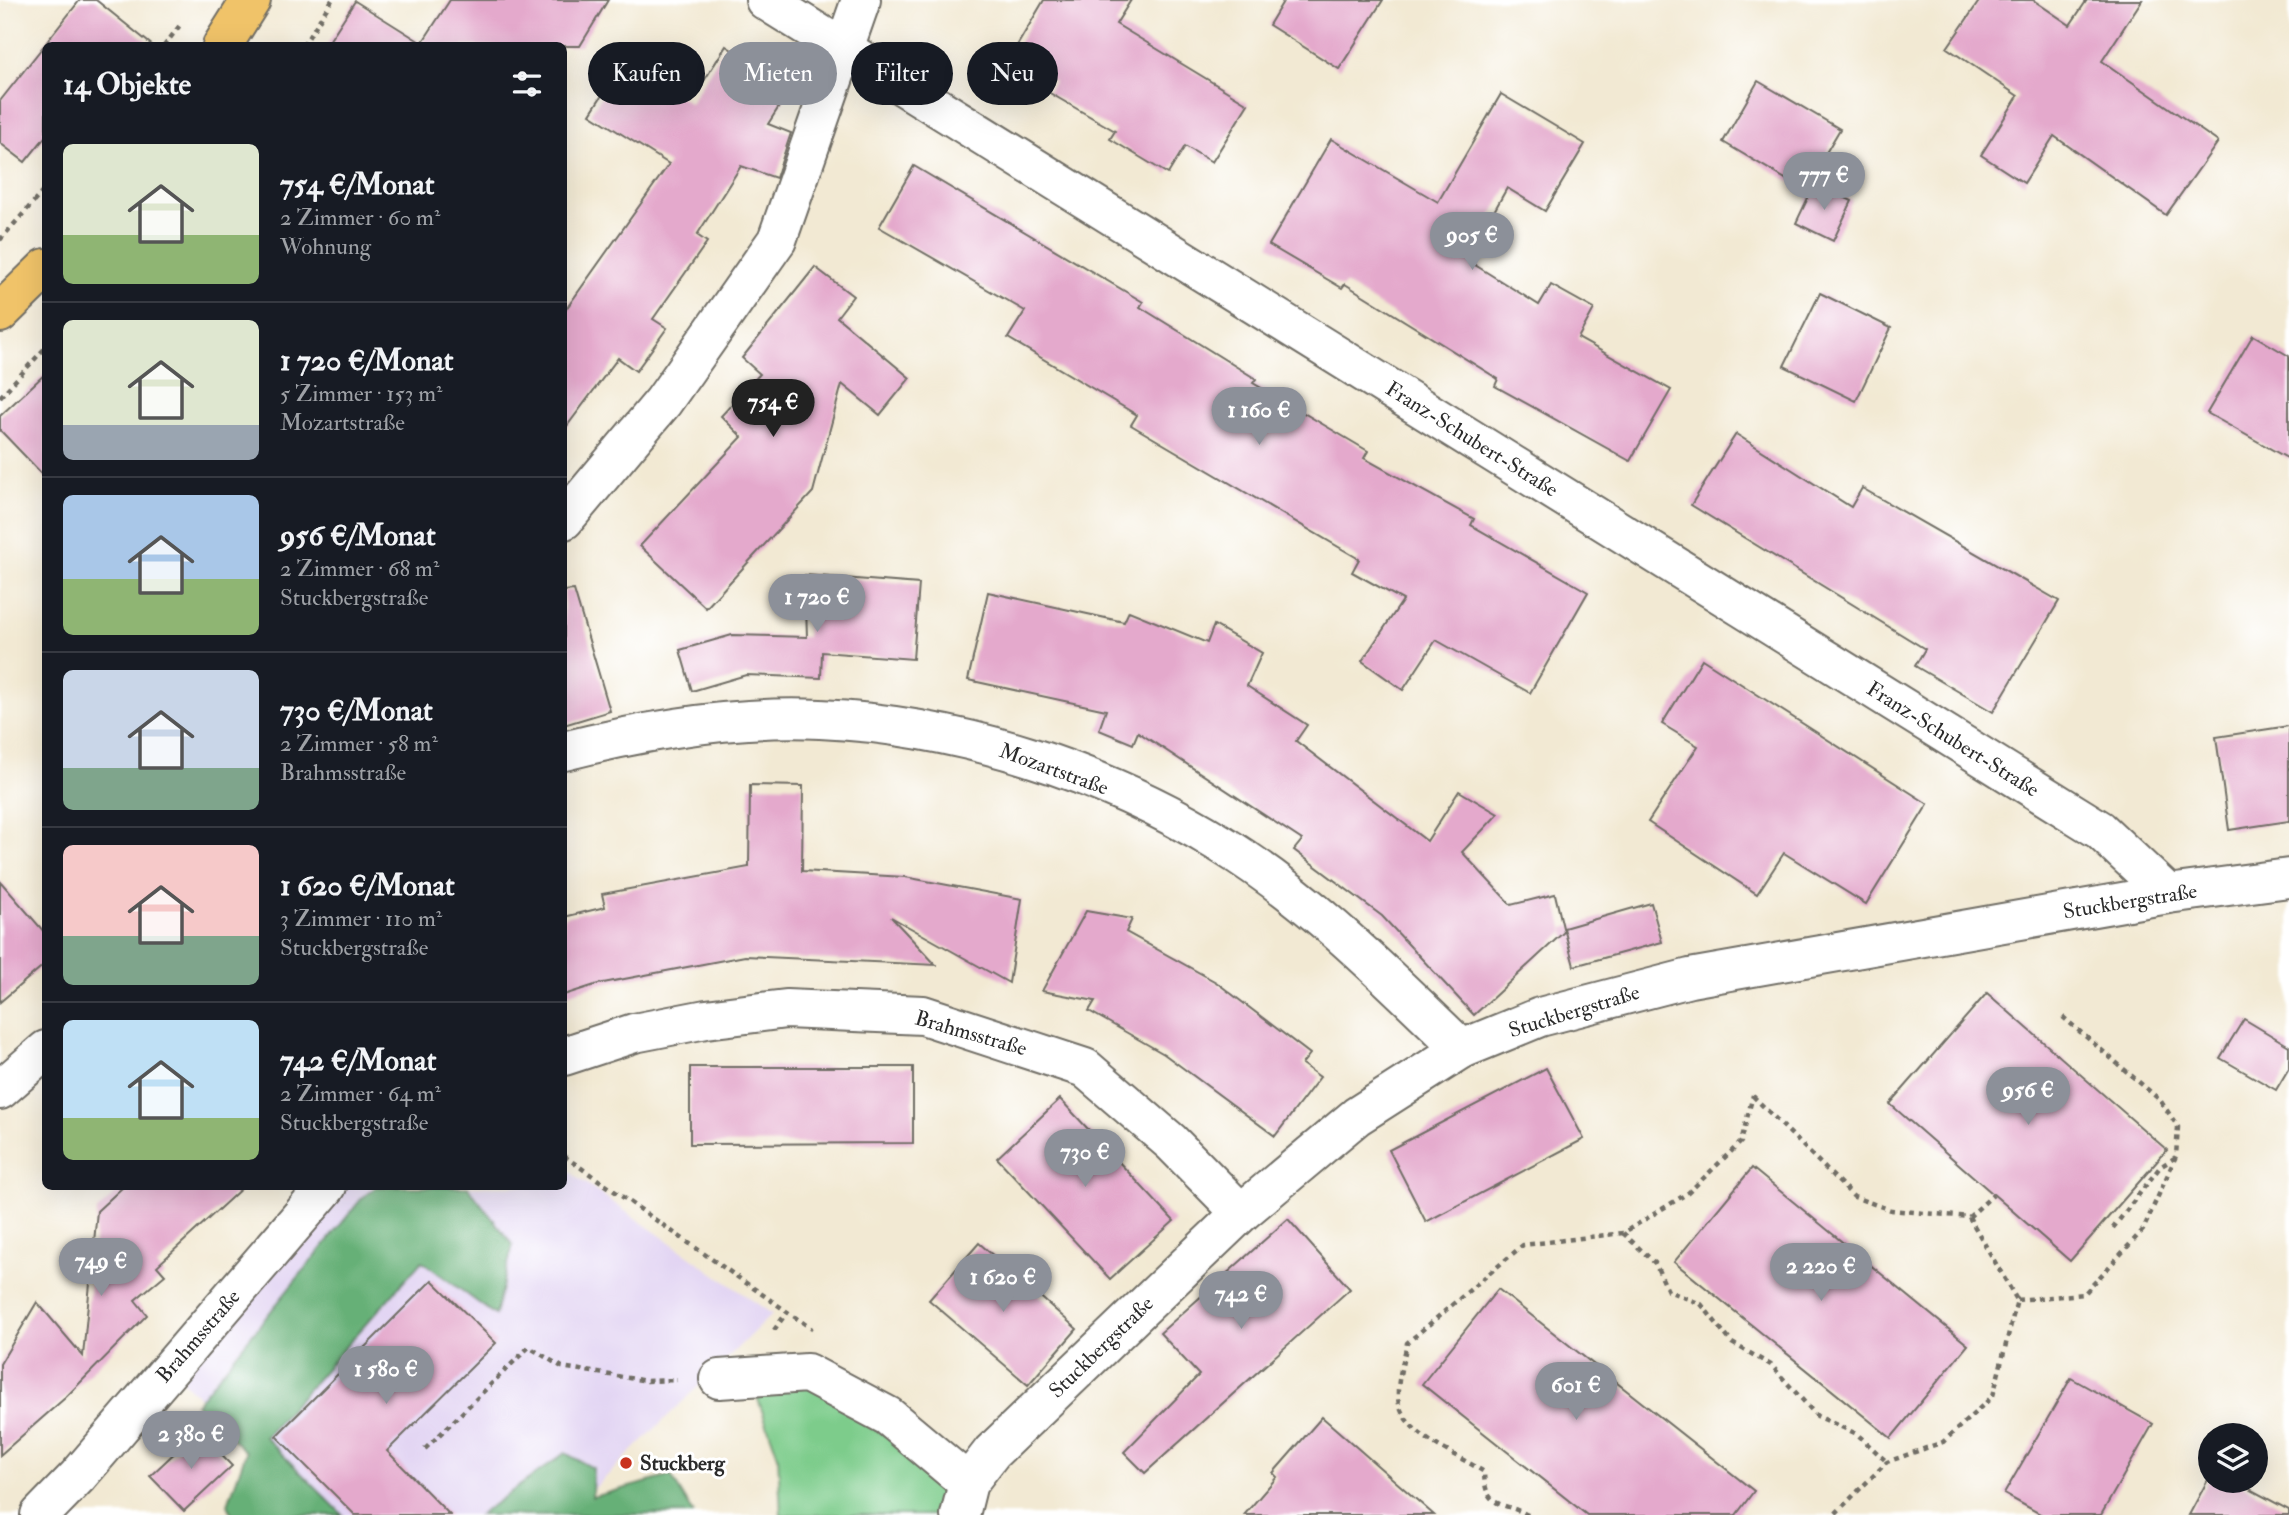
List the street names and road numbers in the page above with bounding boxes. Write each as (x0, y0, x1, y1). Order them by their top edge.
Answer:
street label: Franz-Schubert-Straße (1380, 375, 1563, 504)
street label: Franz-Schubert-Straße (1861, 675, 2044, 804)
street label: Mozartstraße (996, 737, 1112, 802)
street label: Stuckbergstraße (2061, 878, 2199, 925)
street label: Stuckbergstraße (1505, 979, 1643, 1044)
street label: Brahmsstraße (912, 1005, 1030, 1062)
street label: Brahmsstraße (150, 1284, 246, 1389)
street label: Stuckbergstraße (1043, 1290, 1160, 1404)

